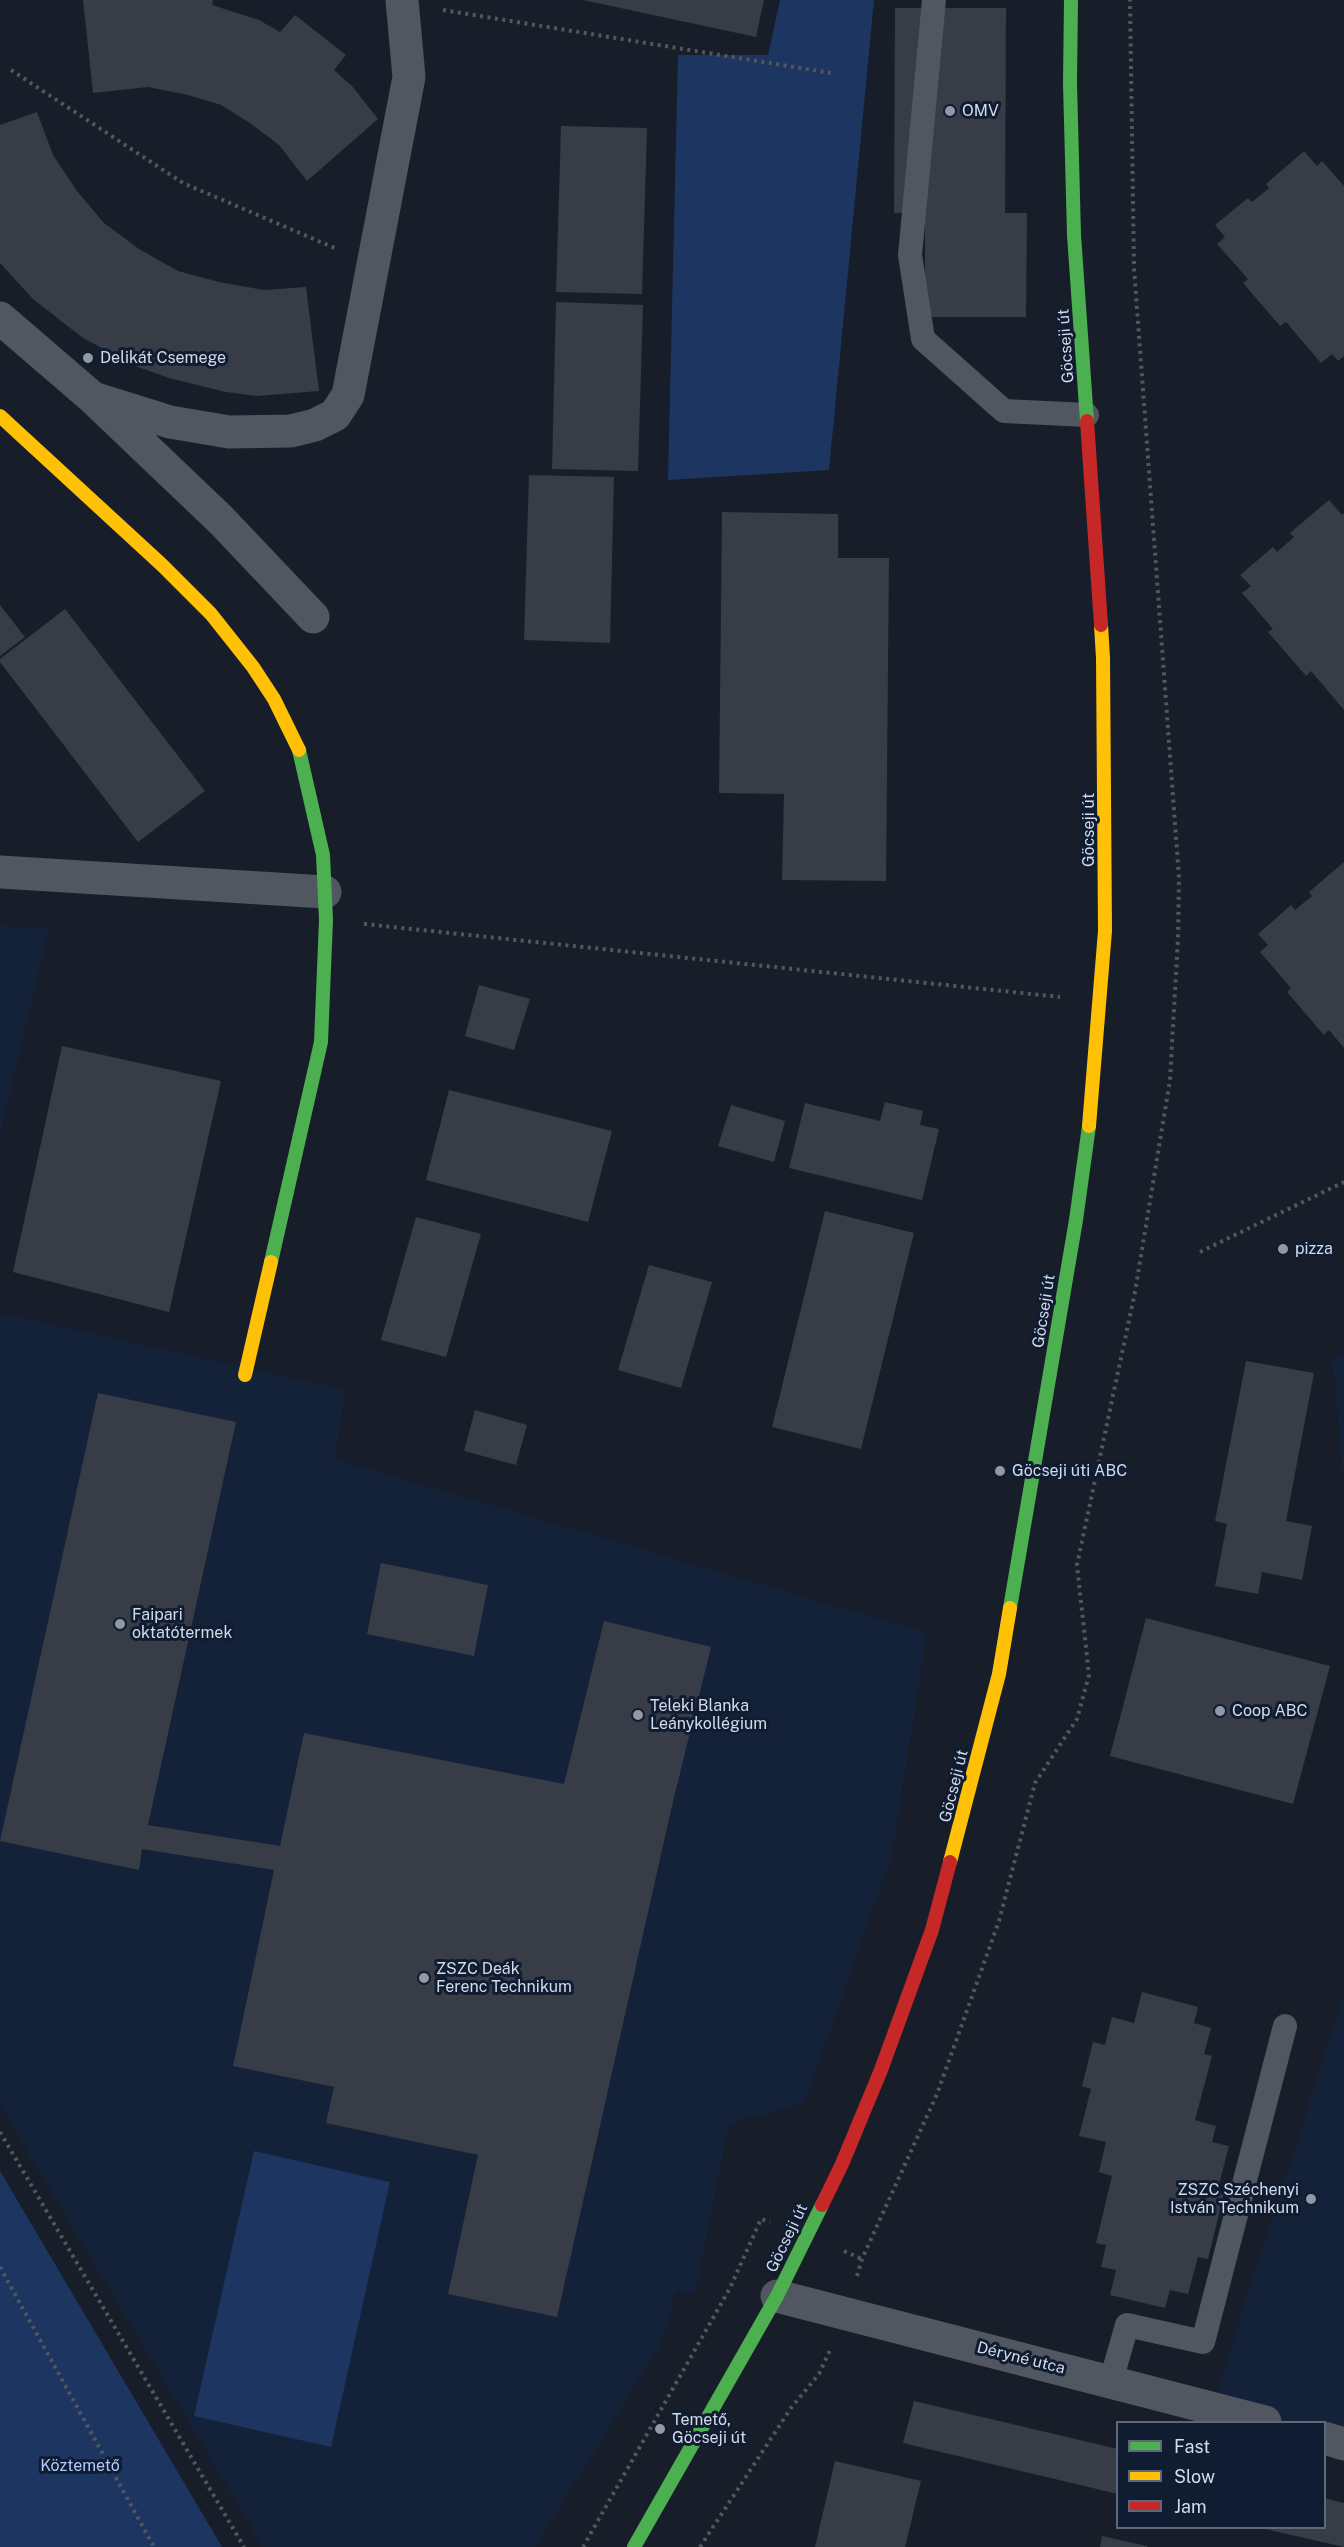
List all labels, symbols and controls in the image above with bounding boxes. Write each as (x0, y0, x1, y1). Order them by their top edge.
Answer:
place label: OMV (962, 101, 999, 121)
marker: OMV (943, 104, 957, 118)
street label: Göcseji út (1054, 308, 1078, 384)
place label: Delikát Csemege (100, 348, 226, 368)
marker: Delikát Csemege (81, 351, 95, 365)
street label: Göcseji út (1079, 793, 1099, 867)
place label: pizza (1295, 1239, 1333, 1259)
marker: pizza (1276, 1242, 1290, 1256)
street label: Göcseji út (1029, 1273, 1059, 1349)
place label: Göcseji úti ABC (1012, 1461, 1127, 1481)
marker: Göcseji úti ABC (993, 1464, 1007, 1478)
place label: Faipari oktatótermek (132, 1605, 232, 1643)
marker: Faipari oktatótermek (113, 1617, 127, 1631)
place label: Teleki Blanka Leánykollégium (650, 1696, 767, 1734)
place label: Coop ABC (1232, 1701, 1308, 1721)
marker: Coop ABC (1213, 1704, 1227, 1718)
marker: Teleki Blanka Leánykollégium (631, 1708, 645, 1722)
street label: Göcseji út (936, 1748, 972, 1824)
place label: ZSZC Deák Ferenc Technikum (436, 1959, 572, 1997)
marker: ZSZC Deák Ferenc Technikum (417, 1971, 431, 1985)
place label: ZSZC Széchenyi István Technikum (1170, 2180, 1299, 2218)
marker: ZSZC Széchenyi István Technikum (1304, 2192, 1318, 2206)
street label: Göcseji út (762, 2200, 812, 2276)
street label: Déryné utca (975, 2338, 1067, 2378)
place label: Temető, Göcseji út (672, 2410, 746, 2448)
legend (1116, 2421, 1326, 2529)
marker: Temető, Göcseji út (653, 2422, 667, 2436)
text: Fast (1174, 2436, 1210, 2457)
park label: Köztemető (40, 2456, 120, 2476)
text: Slow (1174, 2466, 1215, 2487)
text: Jam (1174, 2496, 1207, 2517)

